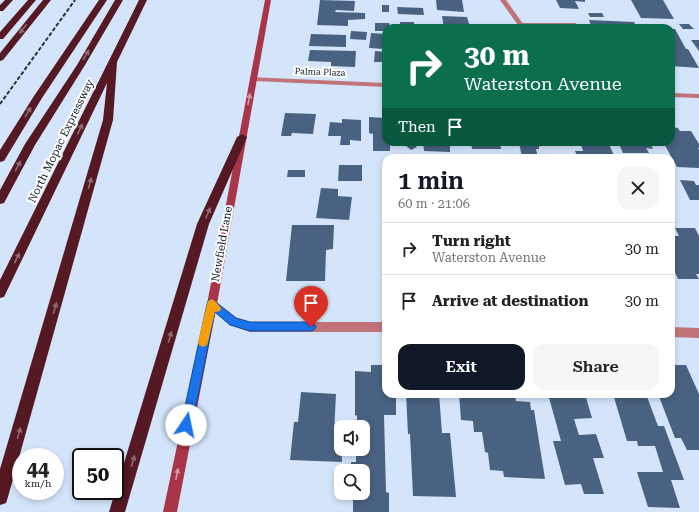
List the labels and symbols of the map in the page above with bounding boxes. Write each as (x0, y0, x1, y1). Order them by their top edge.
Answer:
one-way arrow (19, 23, 28, 34)
one-way arrow (83, 49, 90, 61)
street label: Palma Plaza (294, 66, 346, 78)
street label: North Mopac Expressway (25, 77, 97, 205)
one-way arrow (246, 93, 252, 105)
one-way arrow (24, 106, 31, 118)
one-way arrow (77, 123, 83, 134)
one-way arrow (15, 160, 22, 172)
one-way arrow (88, 176, 94, 189)
street label: Newfield Lane (209, 205, 235, 283)
one-way arrow (205, 207, 211, 218)
one-way arrow (14, 252, 20, 264)
pin (294, 286, 328, 327)
one-way arrow (52, 301, 58, 313)
one-way arrow (167, 331, 173, 343)
position arrow (165, 404, 207, 446)
one-way arrow (16, 426, 22, 439)
speed limit sign: 50 (72, 448, 124, 500)
one-way arrow (130, 455, 136, 467)
one-way arrow (174, 468, 180, 480)

